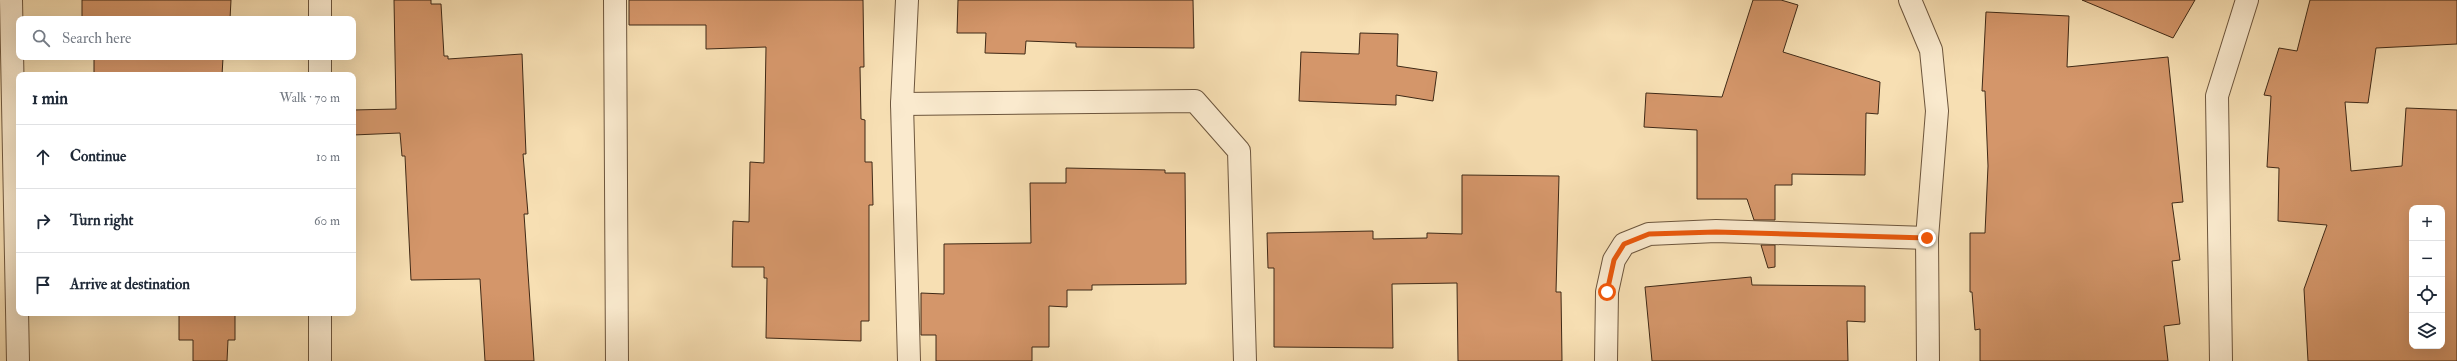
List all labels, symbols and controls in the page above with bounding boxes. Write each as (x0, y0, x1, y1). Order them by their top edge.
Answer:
search box (16, 16, 356, 60)
icon: search (30, 27, 52, 49)
text: Search here (62, 29, 131, 48)
text: 1 min (32, 88, 68, 109)
text: Walk · 70 m (280, 90, 340, 106)
icon: ahead (32, 146, 54, 168)
text: Continue (70, 147, 126, 166)
text: 10 m (316, 149, 340, 165)
map controls (2409, 205, 2445, 349)
button: + (2409, 205, 2445, 241)
icon: right (32, 210, 54, 232)
text: Turn right (70, 211, 133, 230)
text: 60 m (314, 213, 340, 229)
route end (1918, 229, 1936, 247)
button: − (2409, 241, 2445, 277)
icon: arrive (32, 274, 54, 296)
text: Arrive at destination (70, 275, 190, 294)
button: locate (2409, 277, 2445, 313)
route start (1598, 283, 1616, 301)
button: layers (2409, 313, 2445, 349)

